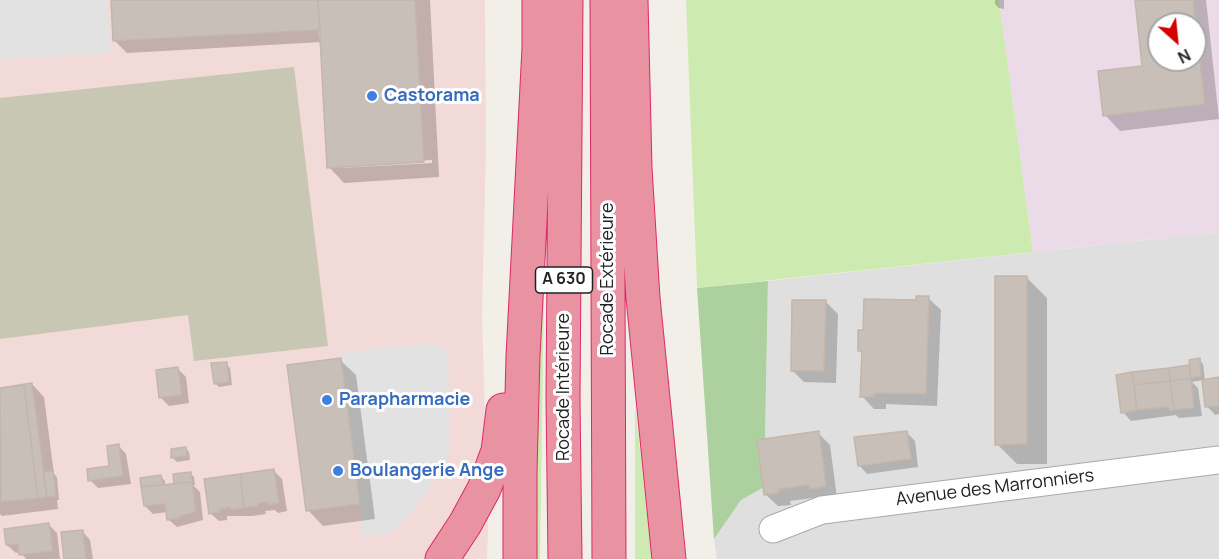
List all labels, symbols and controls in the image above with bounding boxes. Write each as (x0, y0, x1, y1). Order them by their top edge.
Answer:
north arrow (1147, 12, 1207, 72)
text: N (1174, 44, 1194, 69)
place label: Castorama (384, 85, 480, 107)
marker: Castorama (365, 89, 379, 103)
street label: Rocade Extérieure (597, 203, 619, 355)
road number: A 630 (536, 267, 592, 293)
street label: Rocade Intérieure (553, 313, 575, 461)
place label: Parapharmacie (339, 389, 470, 411)
marker: Parapharmacie (320, 393, 334, 407)
place label: Boulangerie Ange (350, 460, 504, 482)
marker: Boulangerie Ange (331, 464, 345, 478)
street label: Avenue des Marronniers (895, 465, 1095, 511)

